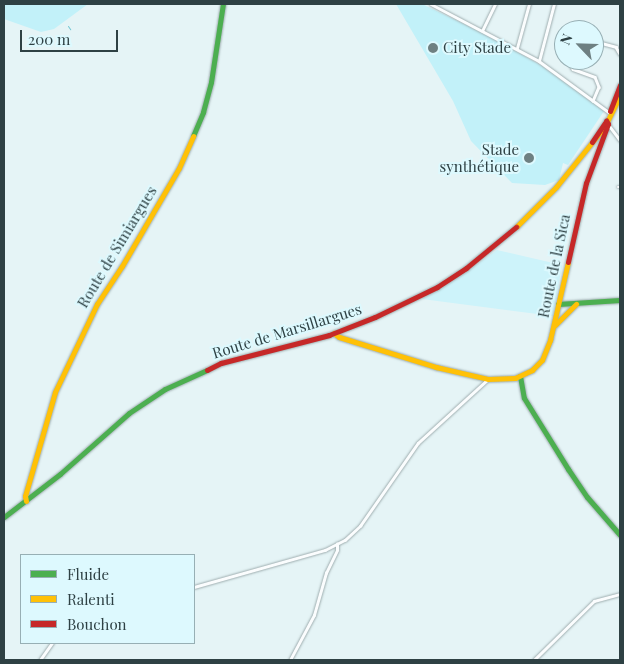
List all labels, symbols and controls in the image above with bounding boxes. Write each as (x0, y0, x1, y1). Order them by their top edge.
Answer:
scale bar (22, 20, 120, 52)
north arrow (554, 20, 604, 70)
text: 200 m (28, 29, 70, 49)
text: N (555, 31, 576, 48)
place label: City Stade (443, 39, 512, 57)
marker: City Stade (427, 42, 439, 54)
place label: Stade synthétique (440, 140, 519, 175)
marker: Stade synthétique (523, 152, 535, 164)
street label: Route de Simiargues (74, 183, 160, 311)
street label: Route de la Sica (534, 212, 574, 320)
street label: Route de Marsillargues (210, 300, 364, 362)
legend (20, 554, 195, 644)
text: Fluide (67, 564, 109, 584)
text: Ralenti (67, 589, 115, 609)
text: Bouchon (67, 614, 127, 634)

